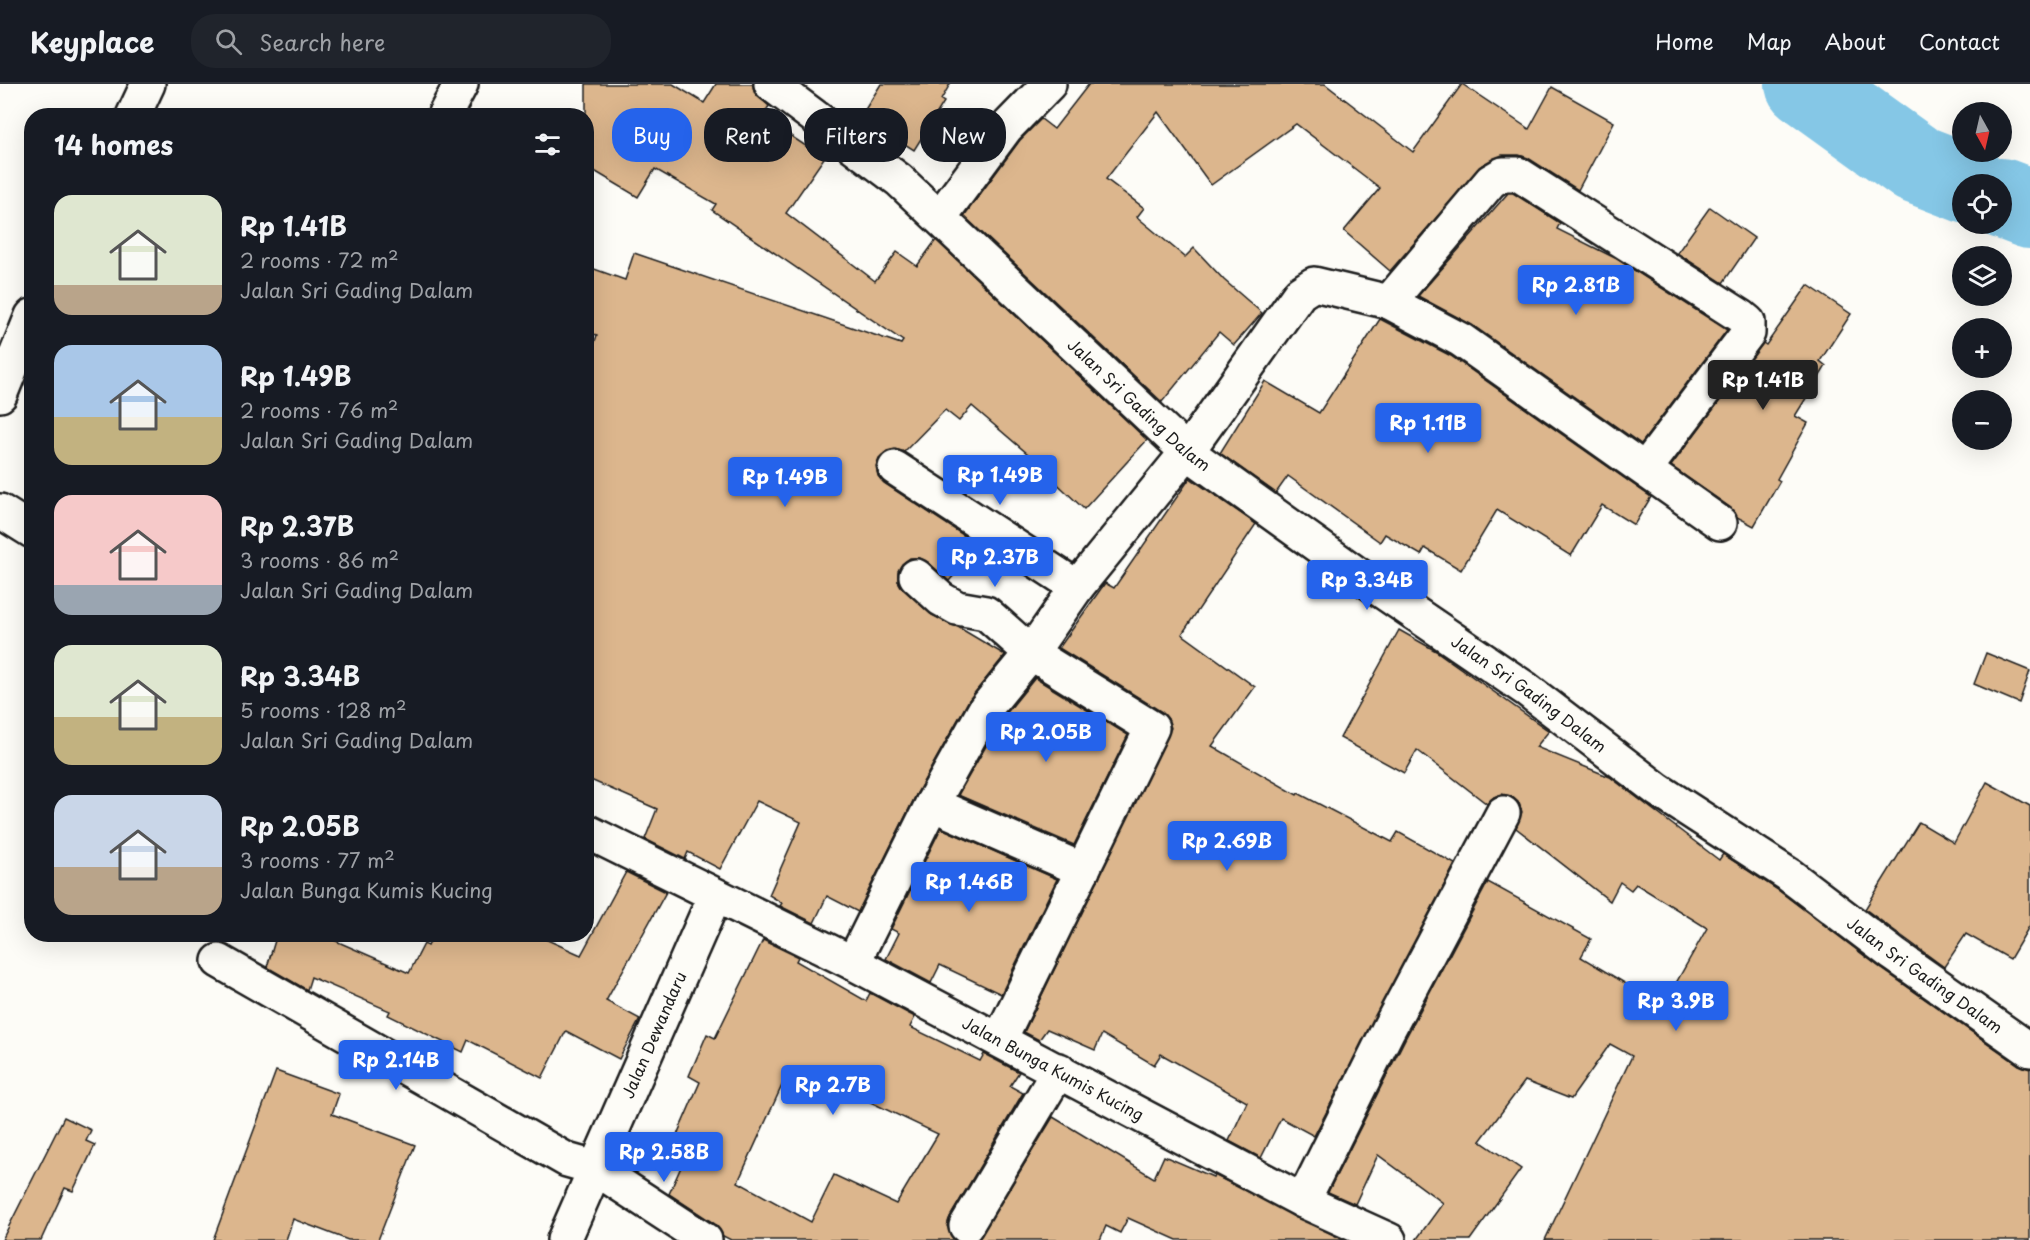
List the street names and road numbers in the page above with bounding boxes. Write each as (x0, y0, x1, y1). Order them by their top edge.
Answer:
street label: Jalan Sri Gading Dalam (1063, 332, 1216, 476)
street label: Jalan Sri Gading Dalam (1447, 629, 1612, 758)
street label: Jalan Sri Gading Dalam (1842, 910, 2008, 1038)
street label: Jalan Dewandaru (615, 967, 691, 1102)
street label: Jalan Bunga Kumis Kucing (958, 1010, 1148, 1126)

